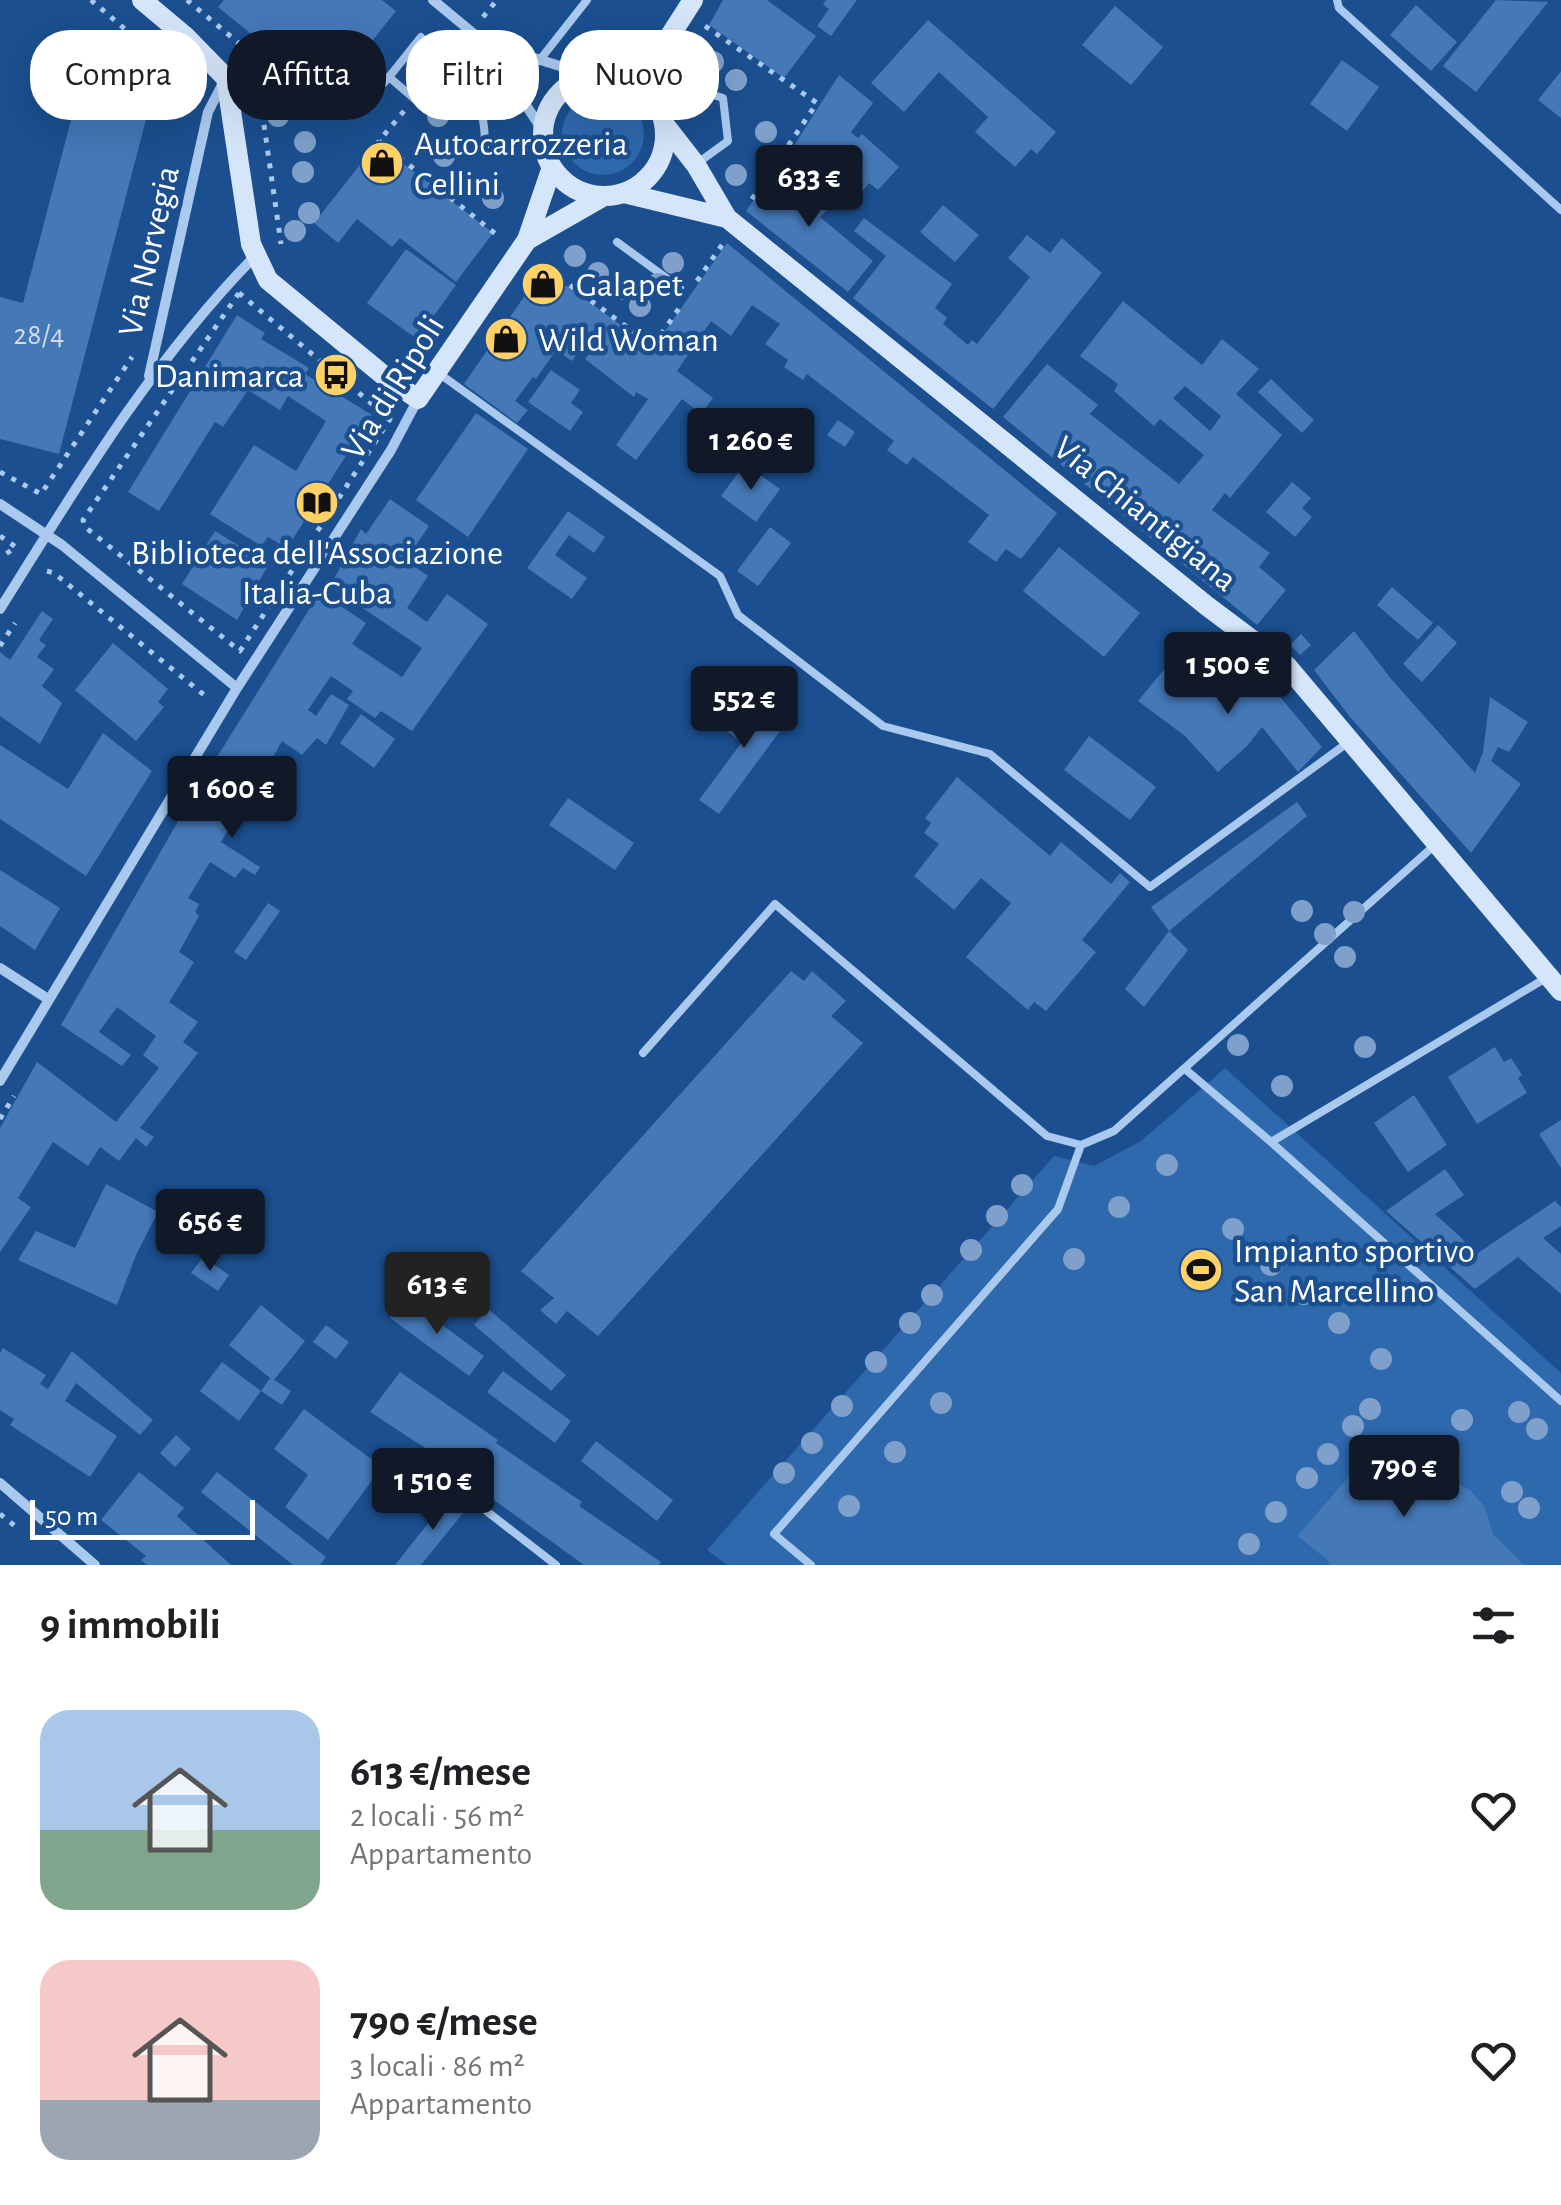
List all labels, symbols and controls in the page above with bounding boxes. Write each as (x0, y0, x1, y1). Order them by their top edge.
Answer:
chip: Compra (30, 30, 207, 120)
chip: Affitta (227, 30, 386, 120)
chip: Filtri (406, 30, 539, 120)
chip: Nuovo (559, 30, 719, 120)
place label: Autocarrozzeria Cellini (414, 127, 628, 202)
shop icon: Autocarrozzeria Cellini (359, 140, 405, 186)
pin: 633 € (739, 145, 879, 230)
text: 633 € (778, 161, 840, 193)
street label: Via Norvegia (113, 163, 186, 340)
shop icon: Galapet (520, 261, 566, 307)
place label: Galapet (576, 268, 683, 303)
street label: Via di Ripoli (335, 310, 451, 466)
shop icon: Wild Woman (483, 316, 529, 362)
house number: 28/4 (14, 320, 64, 350)
place label: Wild Woman (538, 323, 719, 358)
bus stop icon: Danimarca (313, 352, 359, 398)
place label: Danimarca (155, 359, 304, 394)
pin: 1 260 € (659, 408, 843, 493)
text: 1 260 € (709, 424, 793, 456)
street label: Via Chiantigiana (1047, 430, 1243, 598)
library icon: Biblioteca dell'Associazione Italia-Cuba (294, 480, 340, 526)
place label: Biblioteca dell'Associazione Italia-Cuba (131, 536, 503, 611)
pin: 1 500 € (1136, 632, 1320, 717)
text: 1 500 € (1186, 648, 1270, 680)
pin: 552 € (674, 666, 814, 751)
text: 552 € (713, 682, 775, 714)
pin: 1 600 € (140, 756, 324, 841)
text: 1 600 € (190, 772, 274, 804)
pin: 656 € (140, 1189, 280, 1274)
text: 656 € (178, 1205, 242, 1237)
place label: Impianto sportivo San Marcellino (1234, 1234, 1475, 1309)
sports icon: Impianto sportivo San Marcellino (1178, 1247, 1224, 1293)
pin: 613 € (367, 1252, 507, 1337)
text: 613 € (407, 1268, 467, 1300)
pin: 790 € (1334, 1435, 1474, 1520)
pin: 1 510 € (341, 1448, 525, 1533)
text: 790 € (1371, 1451, 1437, 1483)
text: 1 510 € (394, 1464, 472, 1496)
scale bar (30, 1495, 255, 1540)
text: 50 m (45, 1503, 99, 1531)
icon: filters (1466, 1598, 1521, 1653)
text: 9 immobili (40, 1604, 221, 1646)
icon: home (120, 1750, 240, 1870)
text: 613 €/mese (350, 1751, 531, 1793)
icon: heart (1466, 1783, 1521, 1838)
text: 2 locali · 56 m² (350, 1800, 524, 1832)
text: Appartamento (350, 1838, 532, 1870)
icon: home (120, 2000, 240, 2120)
text: 790 €/mese (350, 2001, 538, 2043)
icon: heart (1466, 2033, 1521, 2088)
text: 3 locali · 86 m² (350, 2050, 525, 2082)
text: Appartamento (350, 2088, 532, 2120)

